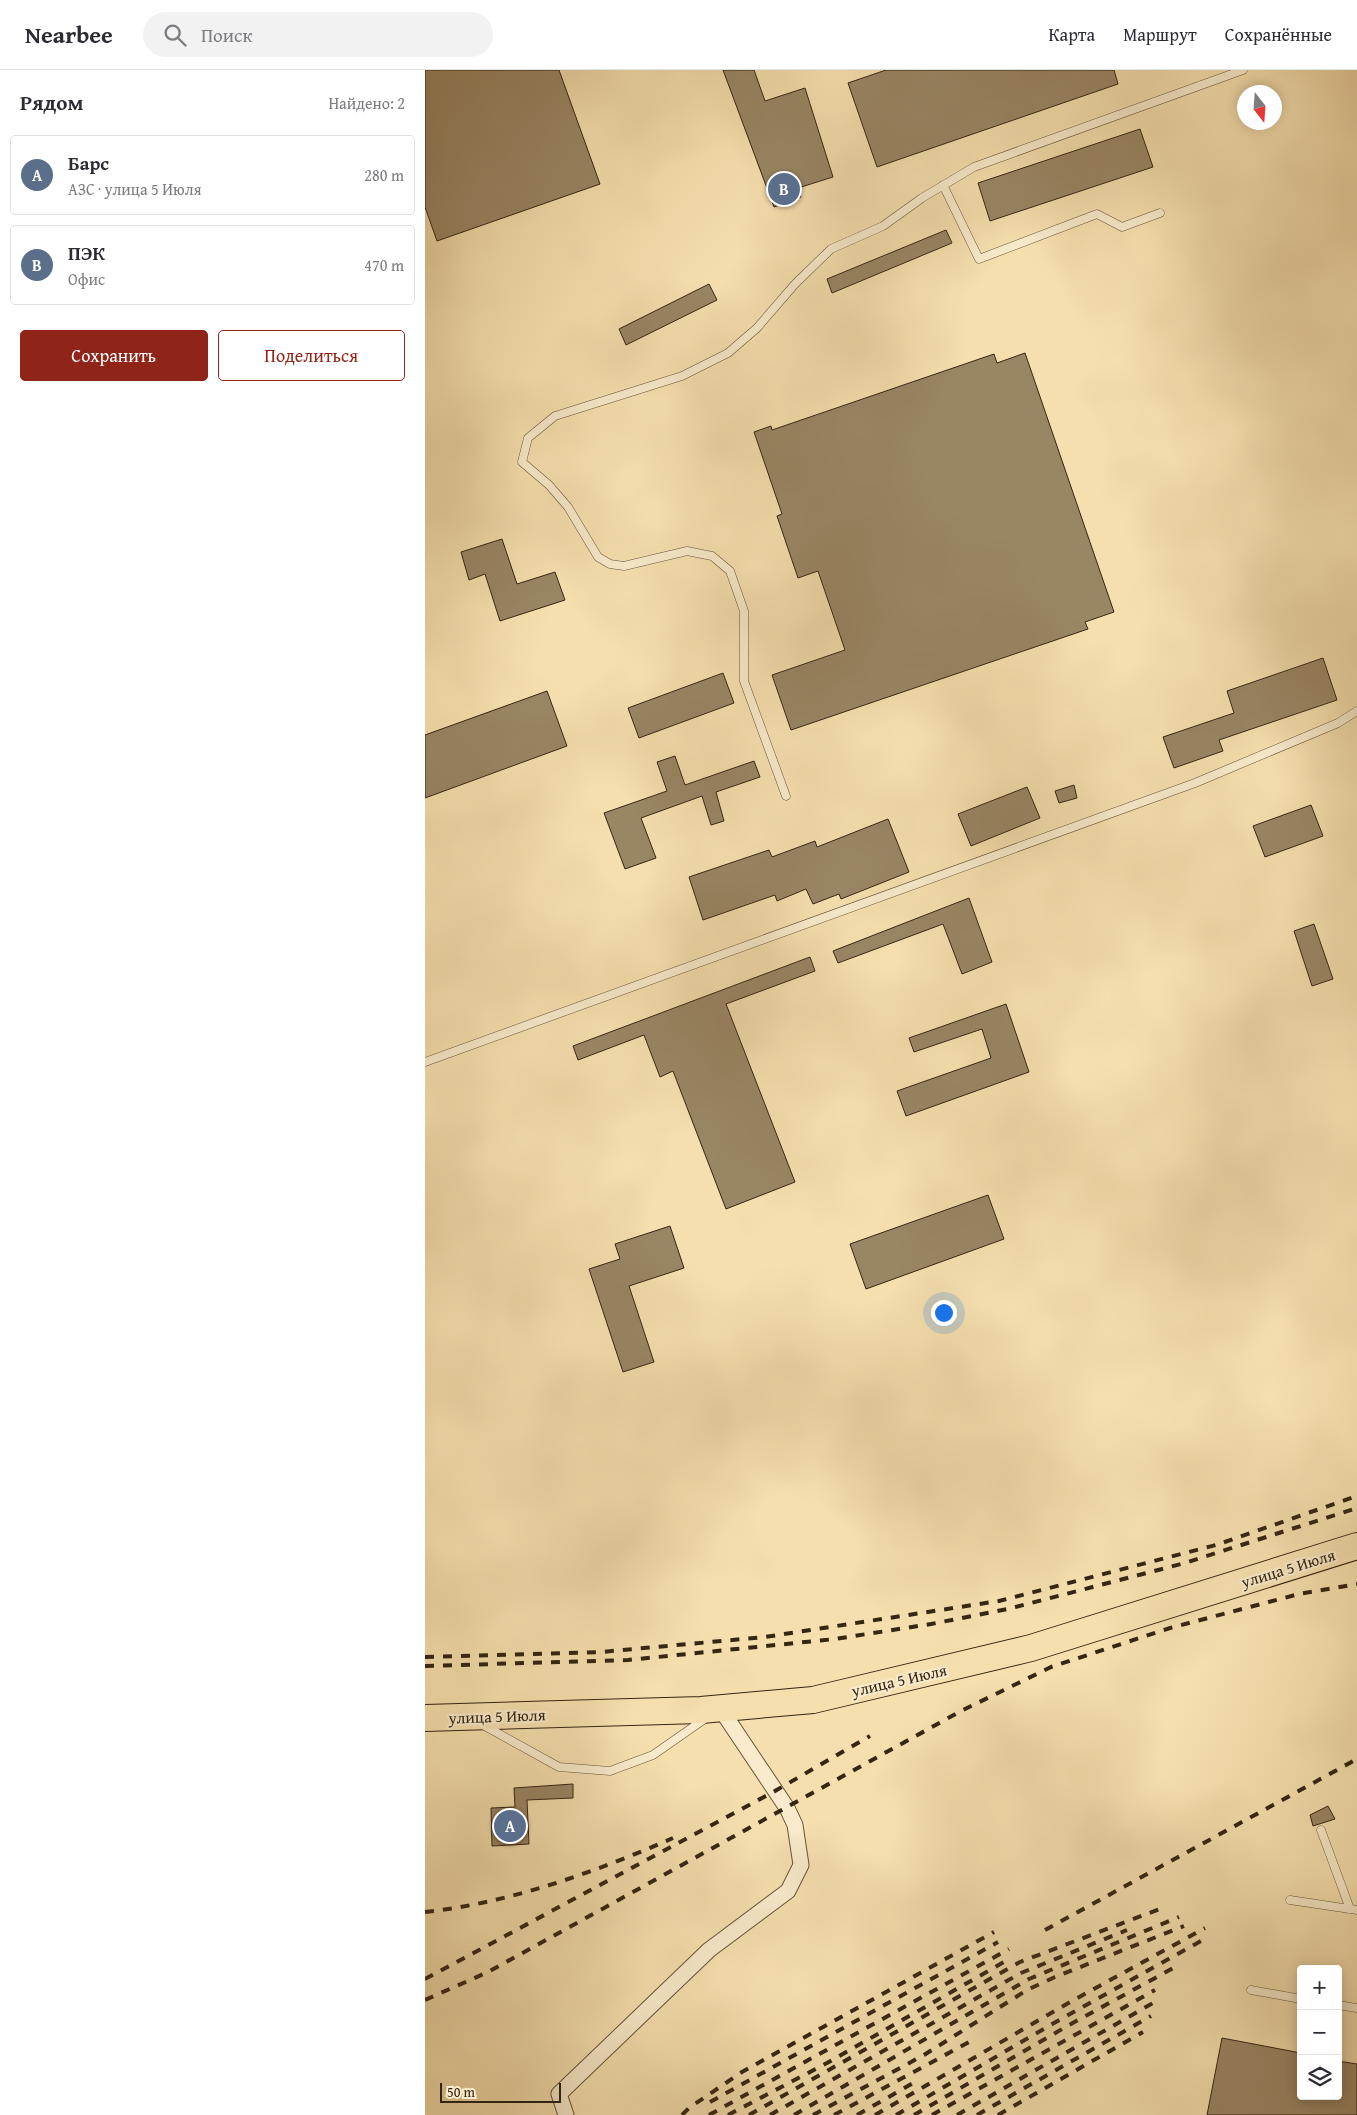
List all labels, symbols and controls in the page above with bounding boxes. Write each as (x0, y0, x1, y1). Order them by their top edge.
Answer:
search box (143, 12, 493, 57)
text: Nearbee (25, 17, 113, 52)
icon: search (161, 21, 189, 49)
text: Поиск (201, 21, 253, 49)
text: Карта (1049, 21, 1095, 48)
text: Маршрут (1123, 21, 1197, 48)
text: Сохранённые (1225, 21, 1332, 48)
north arrow (1237, 85, 1282, 130)
text: Рядом (20, 87, 83, 118)
text: Найдено: 2 (328, 91, 405, 115)
text: Барс (68, 149, 109, 177)
text: A (32, 163, 42, 187)
text: 280 m (364, 163, 404, 187)
pin: B (768, 170, 800, 208)
text: АЗС · улица 5 Июля (68, 177, 202, 201)
text: ПЭК (68, 239, 105, 267)
text: B (32, 253, 42, 277)
text: 470 m (364, 253, 404, 277)
text: Офис (68, 267, 105, 291)
button: Сохранить (20, 330, 208, 381)
button: Поделиться (218, 330, 405, 381)
your location (931, 1300, 957, 1326)
street label: улица 5 Июля (1237, 1542, 1338, 1594)
street label: улица 5 Июля (848, 1657, 949, 1703)
street label: улица 5 Июля (447, 1702, 546, 1730)
pin: A (494, 1807, 526, 1845)
map controls (1297, 1965, 1342, 2100)
button: + (1297, 1965, 1342, 2010)
button: − (1297, 2010, 1342, 2055)
button: layers (1297, 2055, 1342, 2100)
scale bar (440, 2080, 561, 2103)
text: 50 m (447, 2082, 475, 2102)

